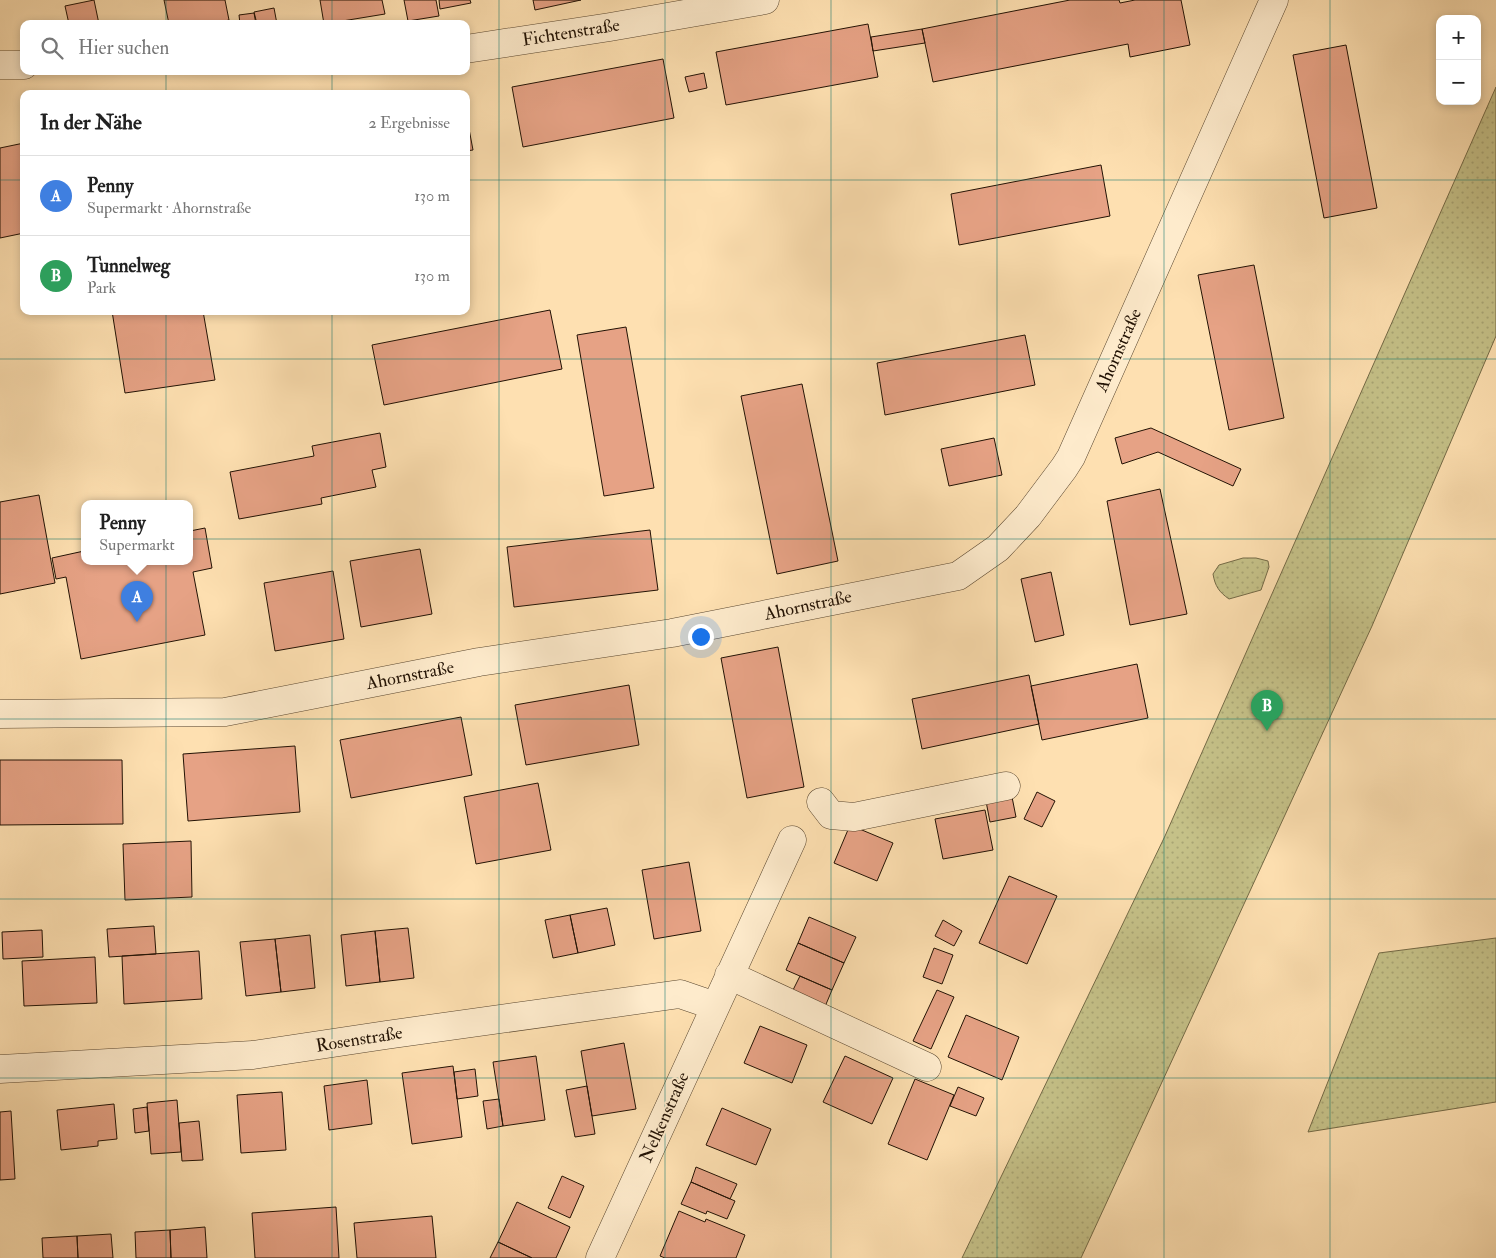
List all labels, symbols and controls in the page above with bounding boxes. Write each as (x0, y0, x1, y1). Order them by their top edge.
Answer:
street label: Fichtenstraße (521, 13, 622, 52)
map controls (1436, 15, 1481, 105)
button: + (1436, 15, 1481, 60)
search box (20, 20, 470, 75)
icon: search (38, 34, 66, 62)
text: Hier suchen (78, 36, 169, 60)
button: − (1436, 60, 1481, 105)
text: In der Nähe (40, 109, 142, 136)
text: 2 Ergebnisse (369, 113, 450, 133)
text: Penny (87, 174, 133, 198)
text: A (51, 186, 61, 206)
text: 130 m (414, 186, 450, 206)
text: Supermarkt · Ahornstraße (87, 198, 251, 218)
text: Tunnelweg (87, 254, 170, 278)
text: B (51, 266, 61, 286)
text: 130 m (414, 266, 450, 286)
text: Park (87, 278, 116, 298)
street label: Ahornstraße (1089, 304, 1147, 396)
popup (81, 500, 193, 565)
text: Penny (99, 511, 146, 535)
text: Supermarkt (99, 535, 175, 555)
pin: A (121, 581, 153, 622)
street label: Ahornstraße (761, 585, 854, 626)
your location (688, 624, 714, 650)
street label: Ahornstraße (363, 656, 456, 695)
pin: B (1251, 690, 1283, 731)
street label: Rosenstraße (314, 1021, 405, 1058)
street label: Nelkenstraße (634, 1068, 695, 1166)

